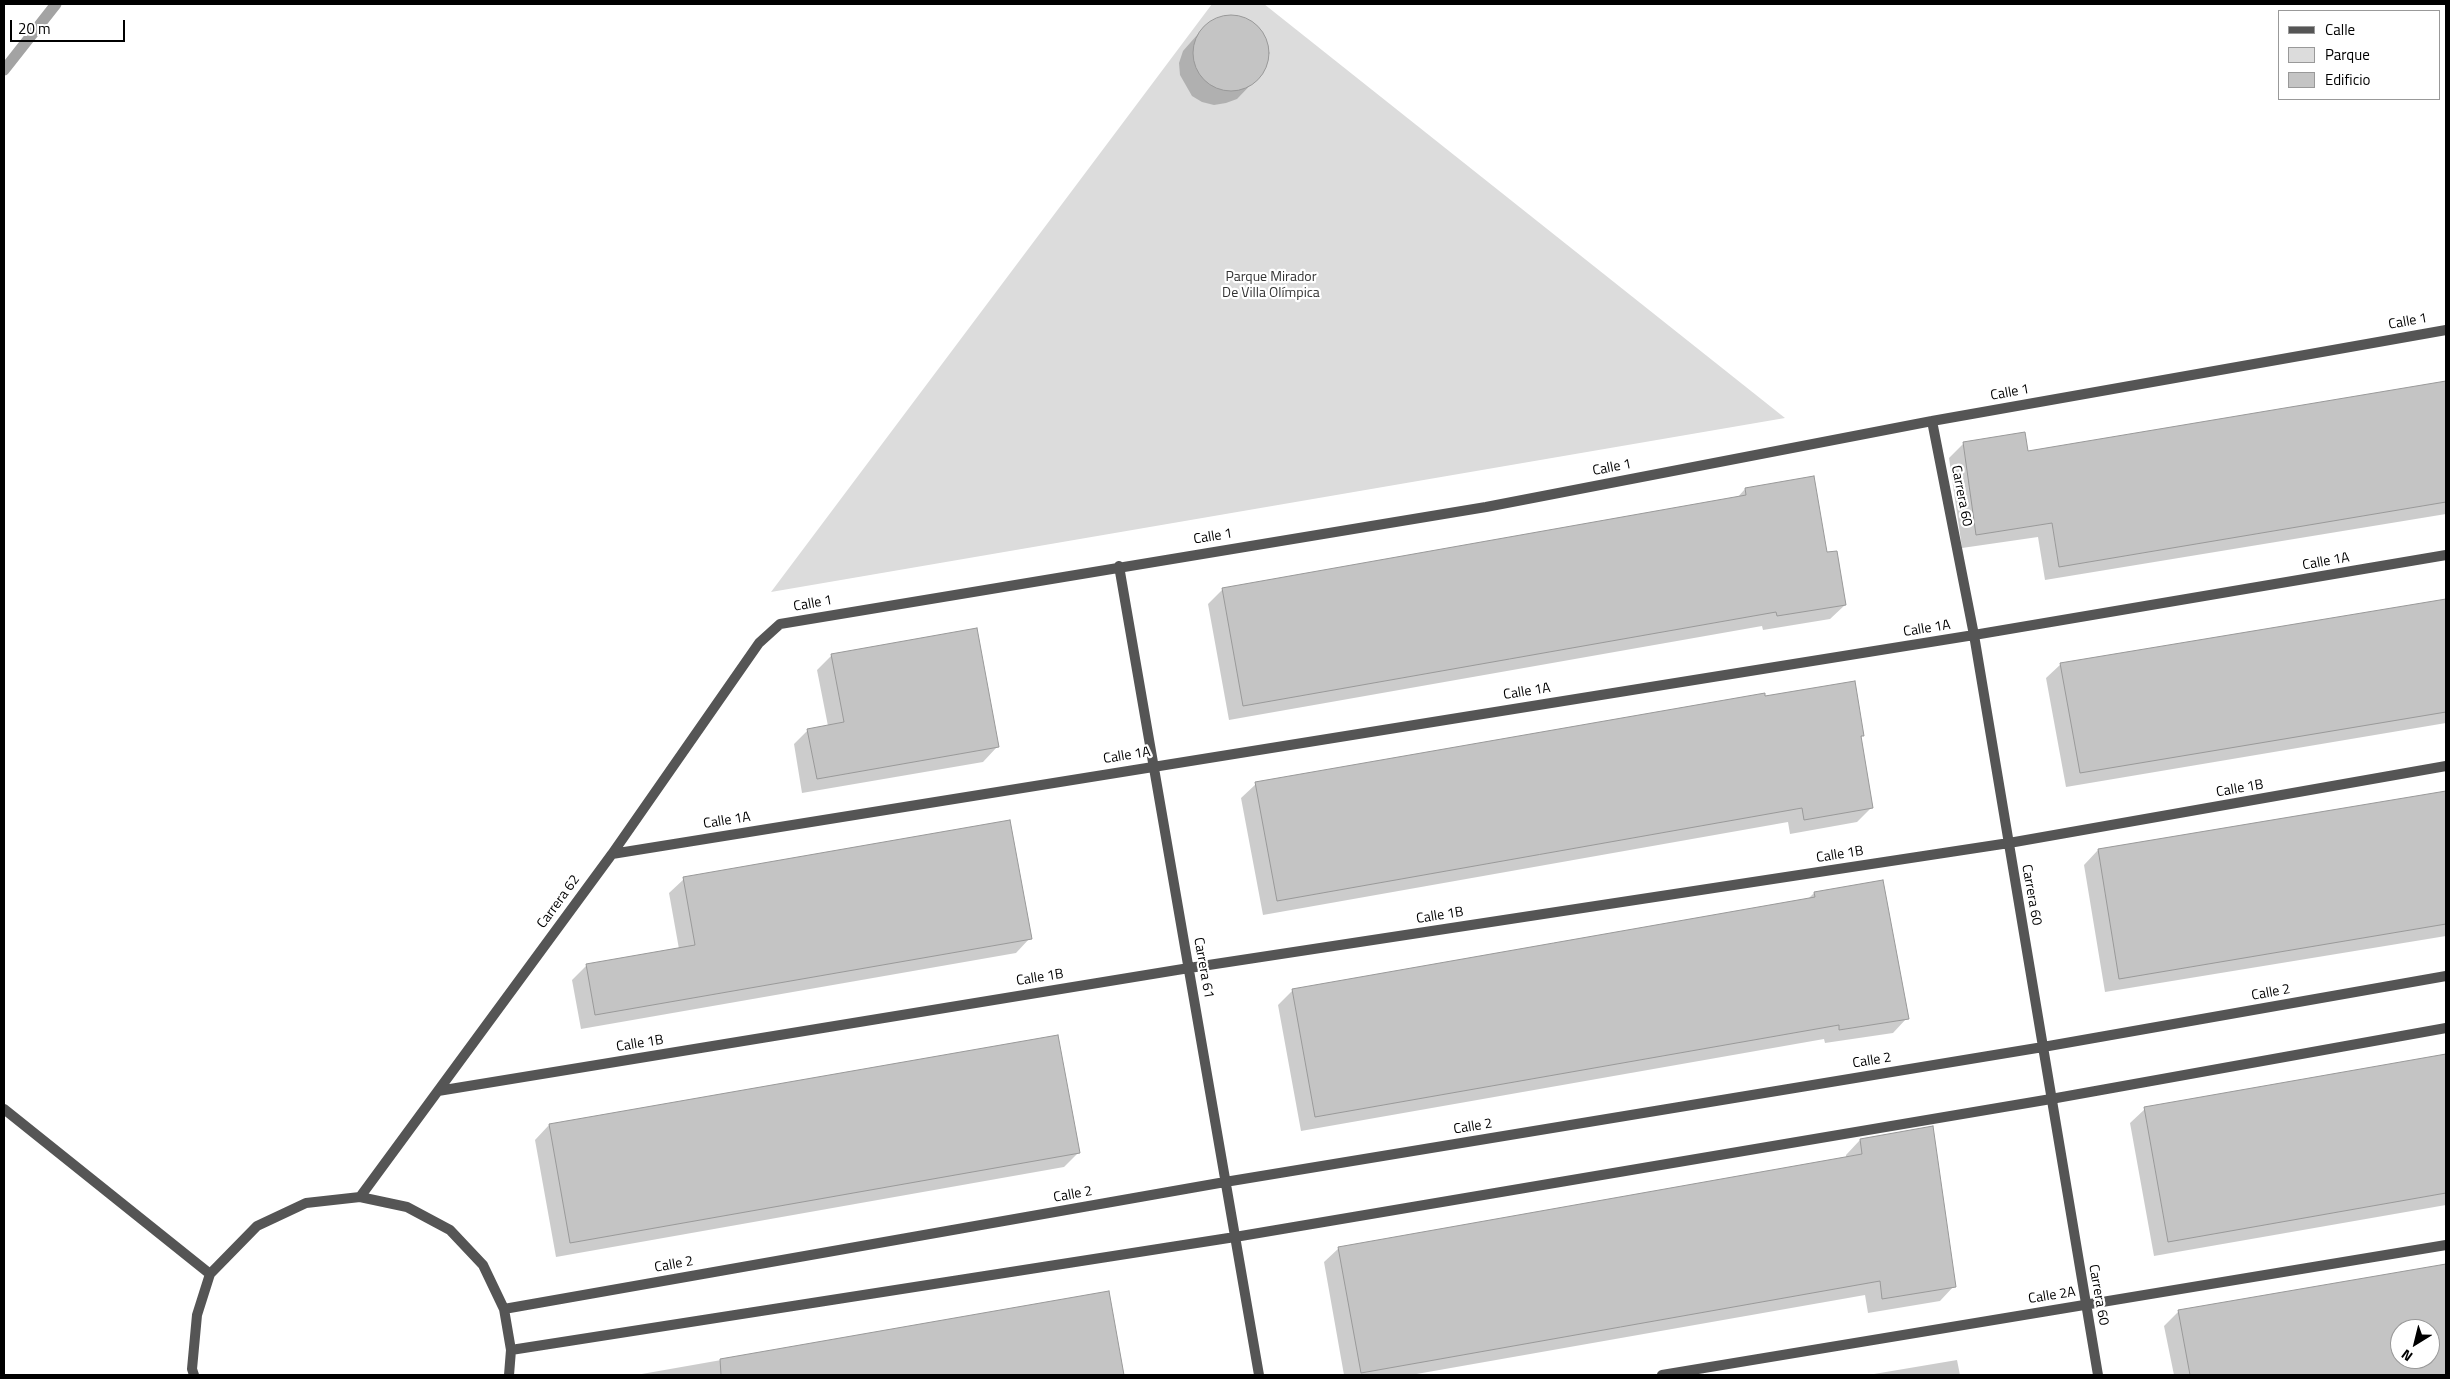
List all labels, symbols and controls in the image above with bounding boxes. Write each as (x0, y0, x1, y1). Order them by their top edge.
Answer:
scale bar (12, 10, 128, 42)
legend (2278, 10, 2440, 100)
text: 20 m (18, 17, 51, 40)
text: Calle (2325, 18, 2355, 41)
text: Parque (2325, 43, 2370, 66)
text: Edificio (2325, 68, 2370, 91)
park label: Parque Mirador De Villa Olímpica (1222, 270, 1320, 302)
street label: Calle 1 (2387, 310, 2429, 334)
street label: Calle 1 (1989, 381, 2031, 405)
street label: Calle 1 (1591, 456, 1633, 480)
street label: Carrera 60 (1947, 464, 1975, 528)
street label: Calle 1 (1192, 526, 1234, 548)
street label: Calle 1A (2301, 550, 2351, 574)
street label: Calle 1 (792, 592, 834, 616)
street label: Calle 1A (1902, 617, 1952, 641)
street label: Calle 1A (1502, 680, 1552, 704)
street label: Calle 1A (1102, 744, 1152, 768)
street label: Calle 1B (2215, 777, 2265, 801)
street label: Calle 1A (702, 809, 752, 833)
street label: Calle 1B (1815, 843, 1865, 867)
street label: Carrera 60 (2017, 863, 2045, 927)
street label: Carrera 62 (534, 872, 584, 932)
street label: Calle 1B (1415, 904, 1465, 928)
street label: Carrera 61 (1189, 936, 1217, 1000)
street label: Calle 1B (1015, 966, 1065, 990)
street label: Calle 2 (2250, 981, 2292, 1005)
street label: Calle 1B (615, 1032, 665, 1056)
street label: Calle 2 (1851, 1050, 1893, 1072)
street label: Calle 2 (1452, 1116, 1494, 1138)
street label: Calle 2 (1052, 1183, 1094, 1207)
street label: Calle 2 (653, 1253, 695, 1277)
street label: Carrera 60 (2084, 1263, 2112, 1327)
street label: Calle 2A (2027, 1284, 2077, 1308)
north arrow (2390, 1319, 2440, 1369)
text: N (2396, 1344, 2417, 1367)

